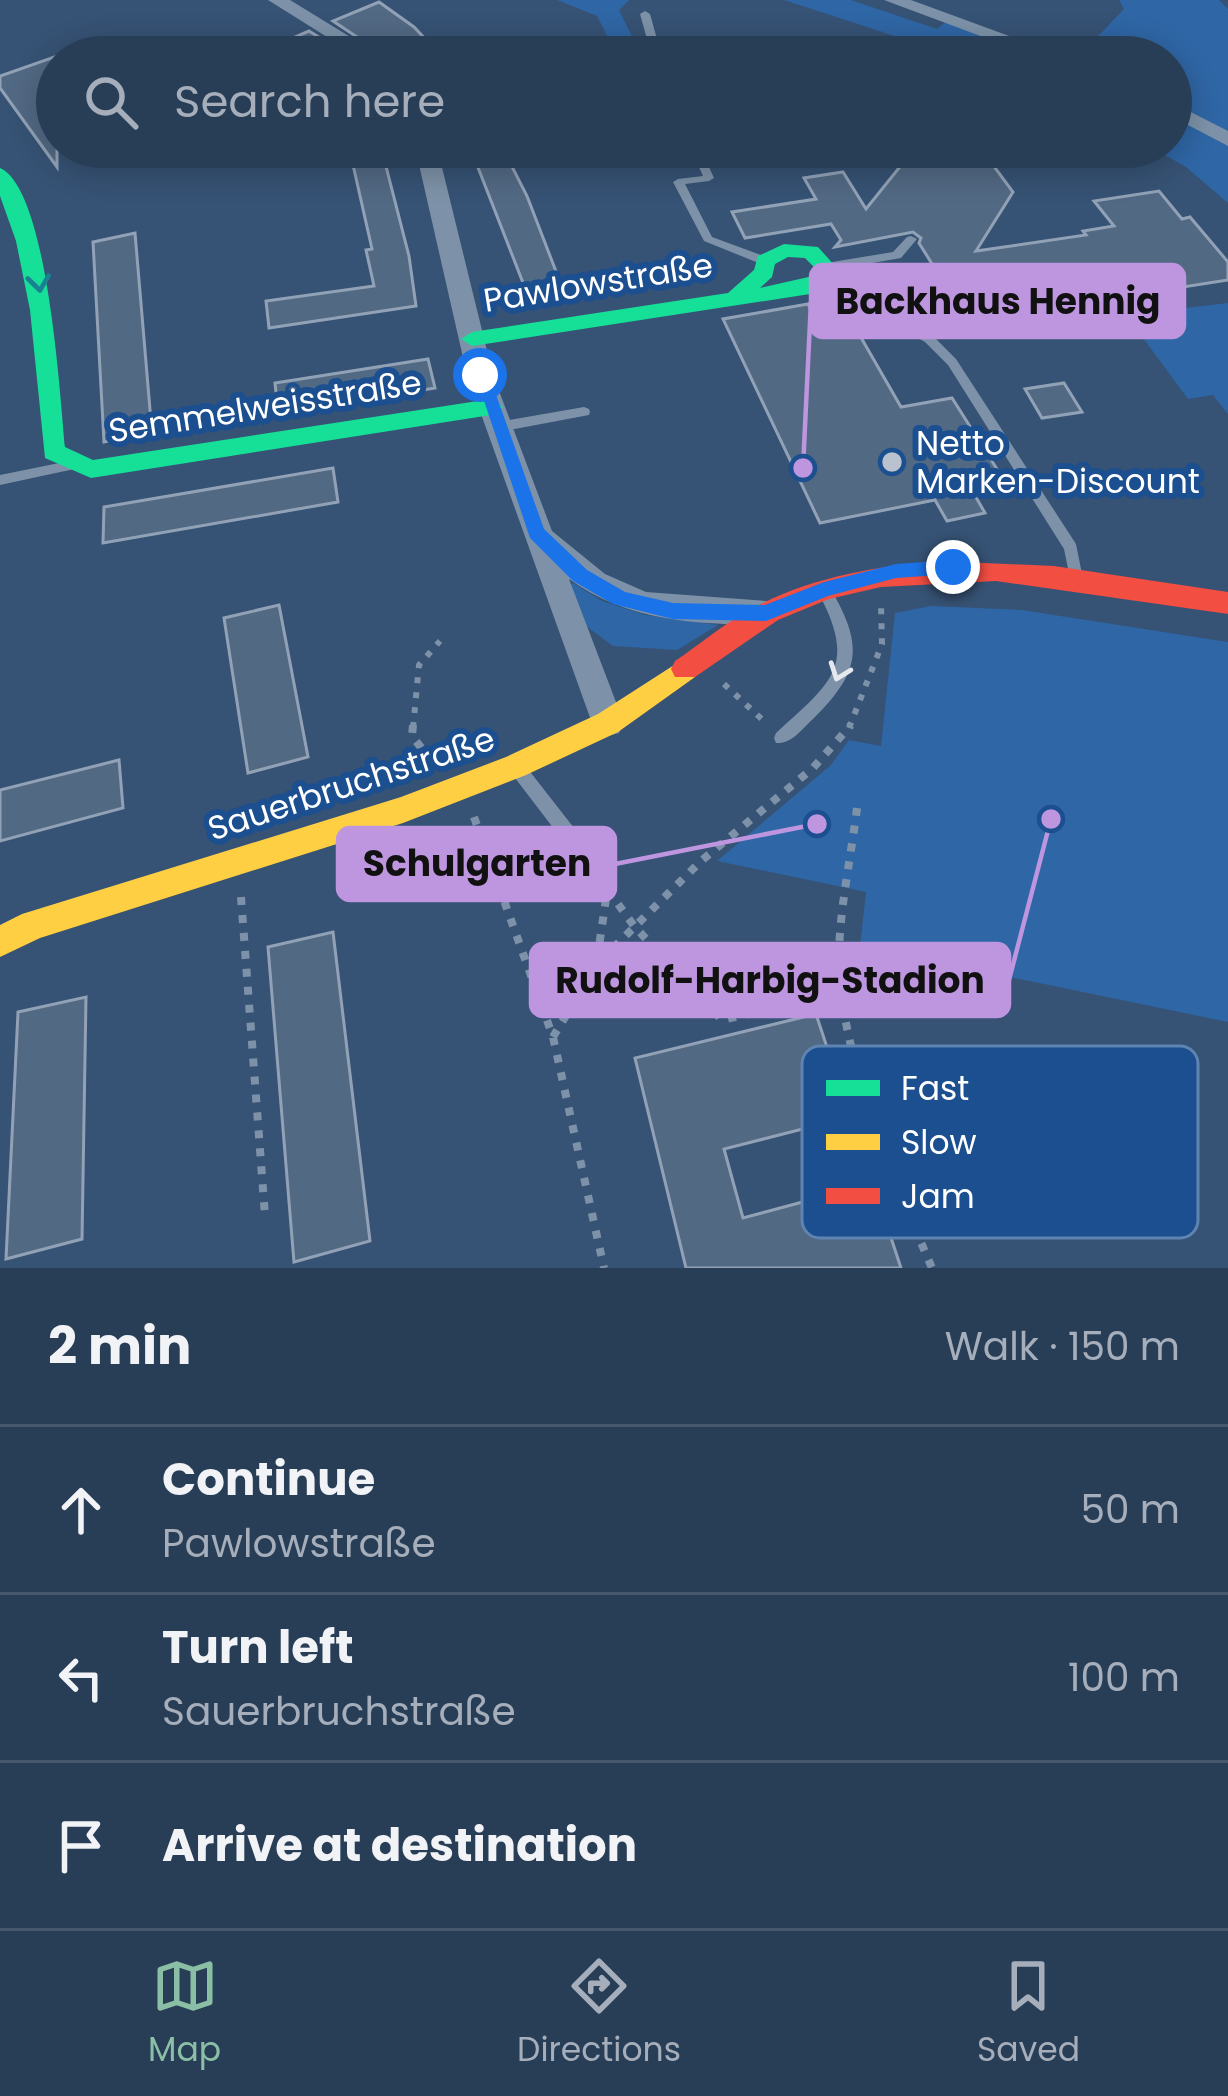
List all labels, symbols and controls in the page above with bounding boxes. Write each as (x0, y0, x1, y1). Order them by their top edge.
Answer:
search box (36, 36, 1192, 168)
icon: search (78, 69, 144, 135)
text: Search here (174, 70, 445, 133)
street label: Pawlowstraße (480, 241, 716, 324)
callout: Backhaus Hennig (811, 265, 1184, 337)
one-way arrow (25, 273, 51, 293)
text: Backhaus Hennig (836, 276, 1160, 327)
route start (453, 348, 507, 402)
street label: Semmelweisstraße (105, 359, 425, 454)
place label: Netto Marken-Discount (916, 420, 1200, 505)
marker: Netto Marken-Discount (879, 449, 905, 475)
route end (926, 540, 980, 594)
one-way arrow (829, 660, 853, 681)
street label: Sauerbruchstraße (202, 715, 501, 852)
callout: Schulgarten (338, 828, 615, 900)
text: Schulgarten (363, 838, 591, 889)
callout: Rudolf-Harbig-Stadion (531, 944, 1009, 1016)
text: Rudolf-Harbig-Stadion (555, 955, 985, 1006)
legend (802, 1046, 1198, 1238)
text: Fast (901, 1065, 969, 1112)
text: Slow (901, 1119, 977, 1166)
text: Jam (901, 1173, 975, 1220)
text: 2 min (48, 1310, 191, 1382)
text: Walk · 150 m (945, 1319, 1180, 1374)
text: Continue (162, 1448, 375, 1511)
icon: ahead (48, 1477, 114, 1543)
text: 50 m (1080, 1482, 1180, 1537)
text: Pawlowstraße (162, 1516, 436, 1571)
text: Turn left (162, 1616, 354, 1679)
icon: left (48, 1645, 114, 1711)
text: 100 m (1068, 1650, 1180, 1705)
text: Sauerbruchstraße (162, 1684, 516, 1739)
icon: arrive (48, 1813, 114, 1879)
text: Arrive at destination (162, 1814, 637, 1877)
tab: Map (148, 1953, 221, 2075)
tab: Directions (517, 1953, 681, 2075)
tab: Saved (977, 1953, 1080, 2075)

